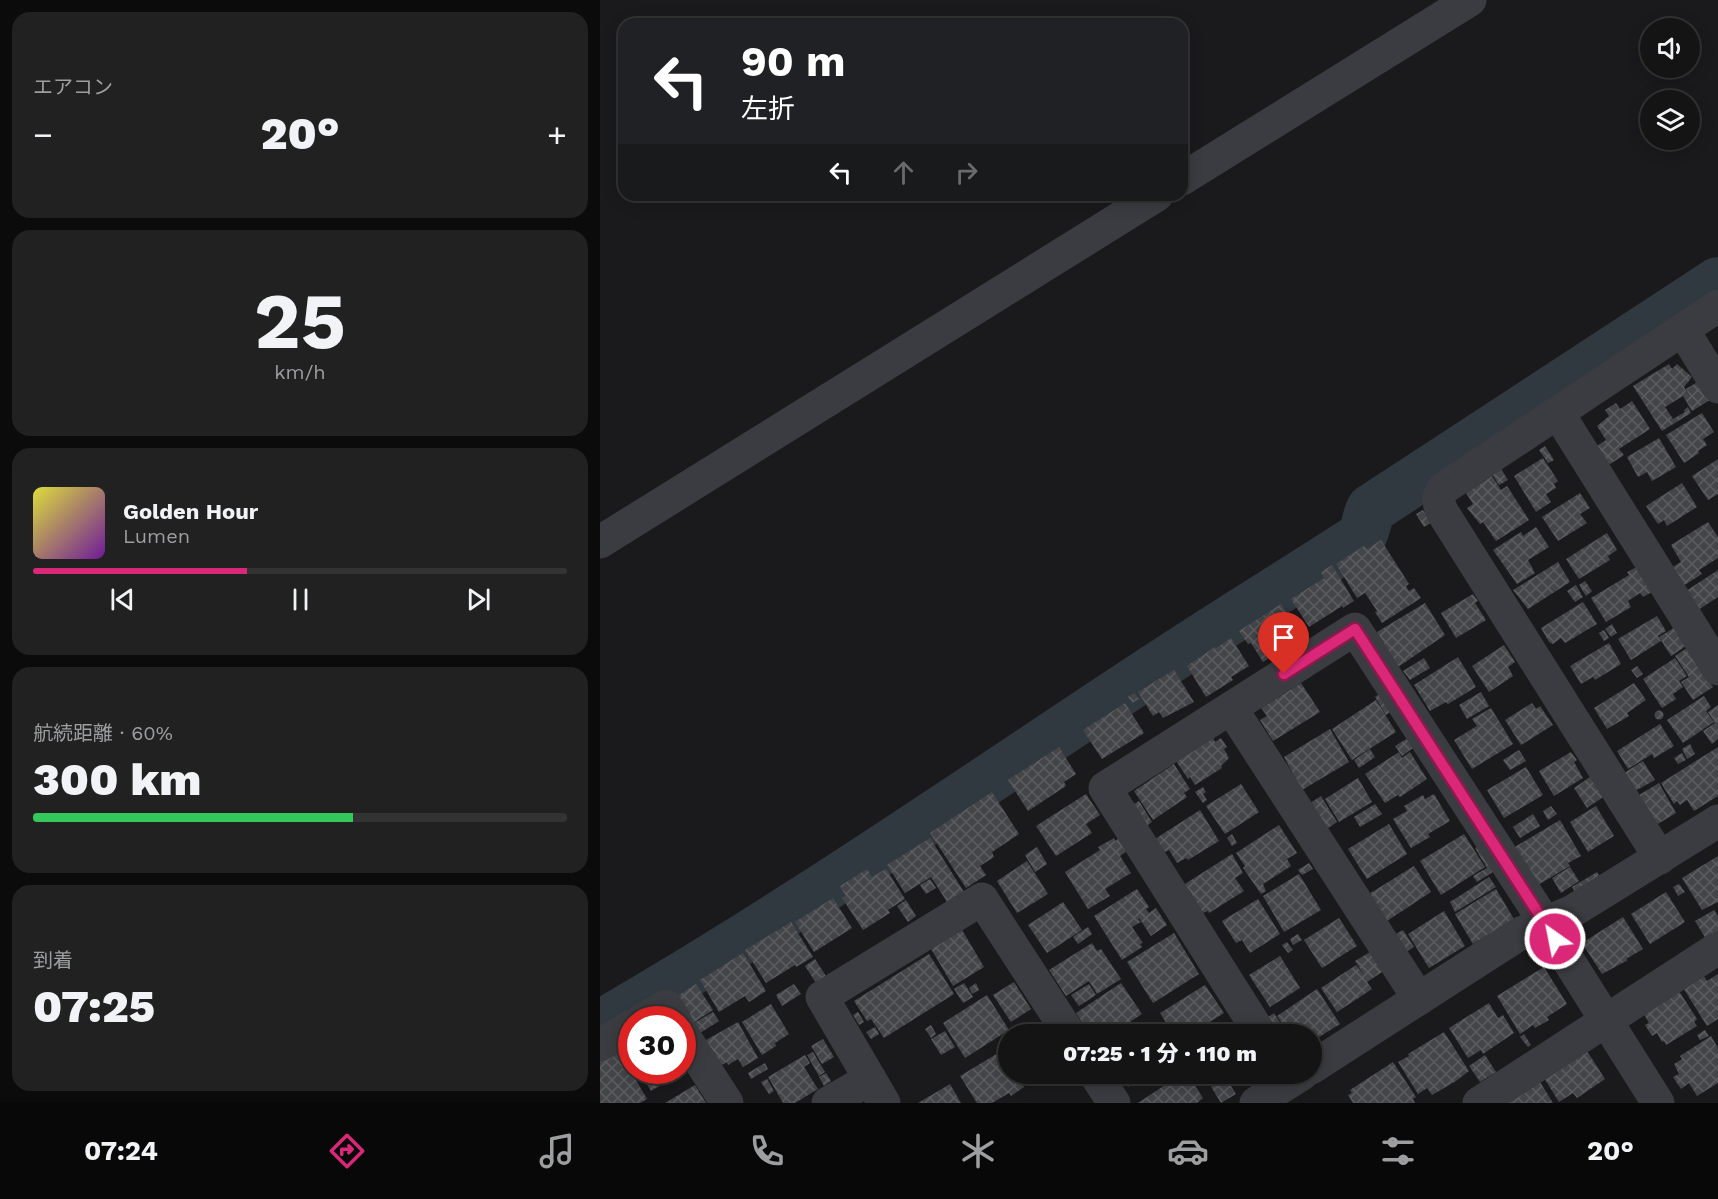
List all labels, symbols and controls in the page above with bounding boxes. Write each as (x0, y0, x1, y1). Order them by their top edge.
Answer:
map controls (1640, 18, 1700, 150)
button: sound (1640, 18, 1700, 78)
text: 90 m (741, 37, 845, 86)
icon: left (642, 42, 720, 120)
text: エアコン (33, 75, 113, 99)
button: layers (1640, 90, 1700, 150)
text: 左折 (741, 93, 795, 125)
text: 20° (260, 107, 340, 160)
text: − (33, 115, 53, 154)
text: + (547, 115, 567, 154)
icon: left (824, 156, 857, 189)
icon: ahead (887, 156, 920, 189)
icon: right (950, 156, 983, 189)
text: 25 (254, 275, 346, 367)
text: km/h (274, 360, 326, 384)
text: Golden Hour (123, 499, 258, 524)
text: Lumen (123, 524, 190, 548)
icon: previous (106, 583, 139, 616)
icon: pause (284, 583, 317, 616)
icon: next (462, 583, 495, 616)
pin (1258, 612, 1309, 674)
icon: arrive (1267, 621, 1300, 654)
text: 航続距離 · 60% (33, 721, 173, 745)
text: 300 km (33, 753, 201, 806)
position arrow (1523, 907, 1587, 971)
text: 到着 (33, 948, 73, 972)
text: 07:25 (33, 980, 155, 1033)
speed limit sign: 30 (618, 1006, 696, 1084)
text: 07:25 · 1 分 · 110 m (1063, 1041, 1257, 1066)
icon: directions (326, 1130, 368, 1172)
icon: music (536, 1130, 578, 1172)
icon: phone (746, 1130, 788, 1172)
icon: climate (957, 1130, 999, 1172)
icon: car (1167, 1130, 1209, 1172)
icon: filters (1377, 1130, 1419, 1172)
text: 07:24 (84, 1135, 158, 1167)
text: 20° (1587, 1135, 1634, 1167)

